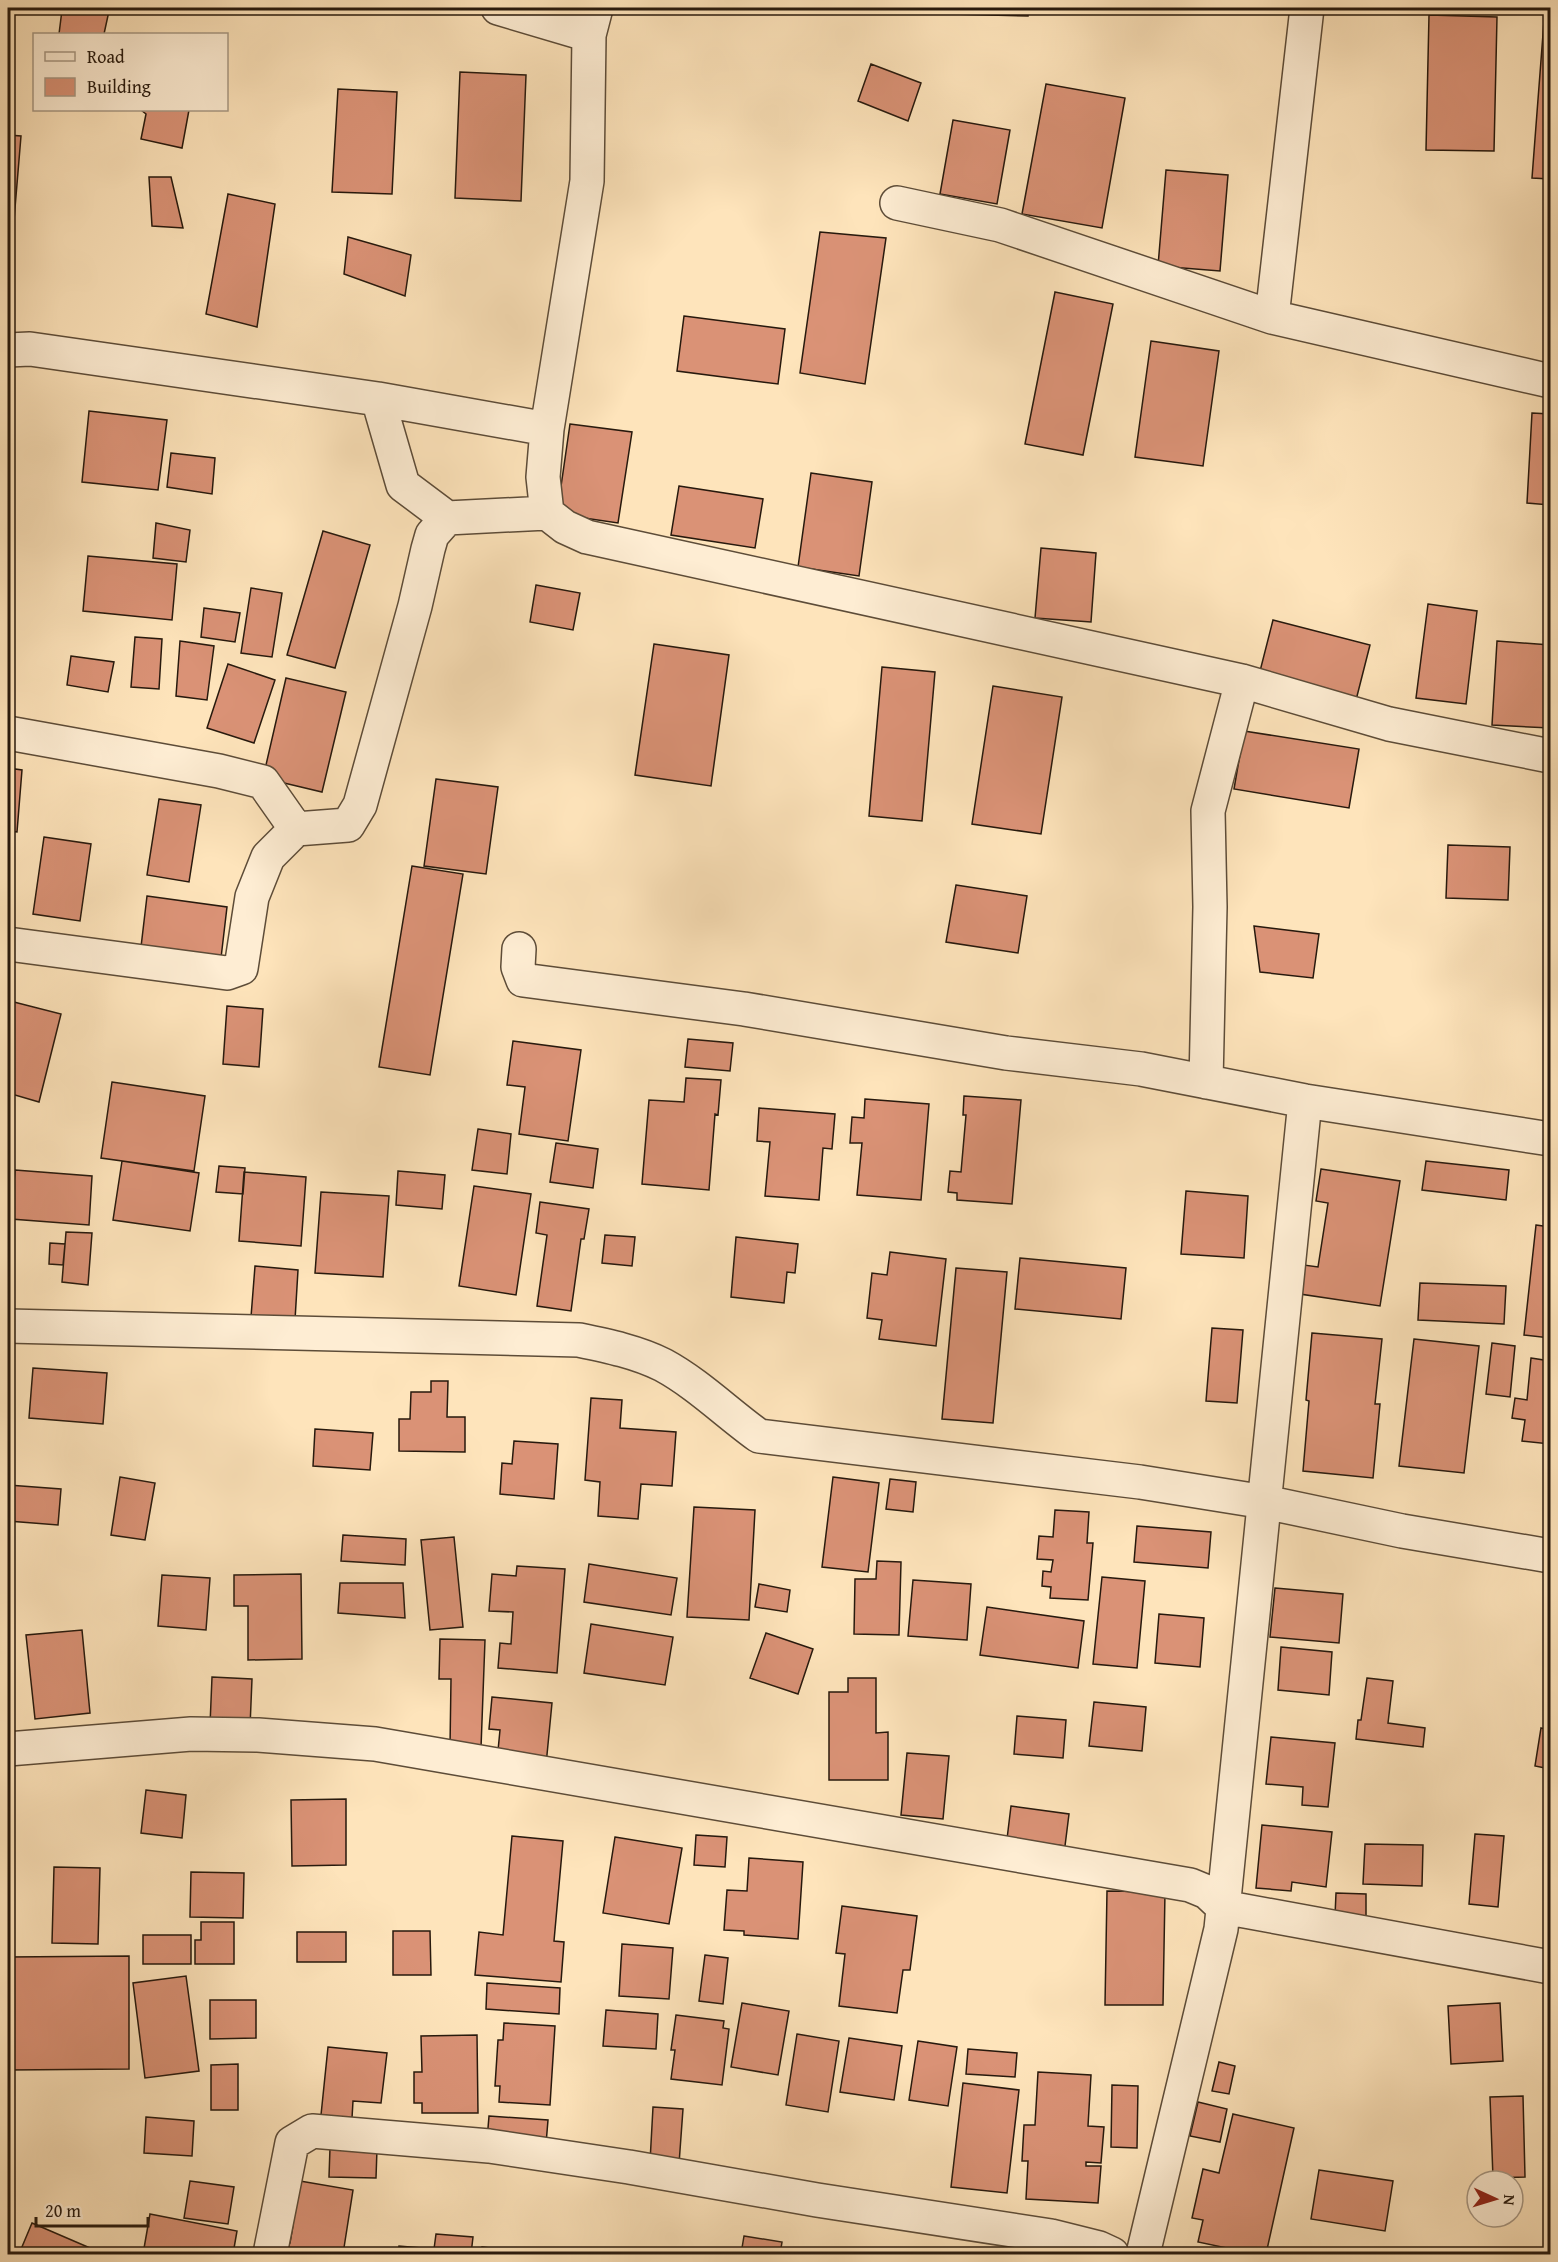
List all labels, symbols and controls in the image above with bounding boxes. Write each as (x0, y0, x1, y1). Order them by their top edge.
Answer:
legend (33, 33, 228, 111)
text: Road (87, 43, 125, 70)
text: Building (87, 73, 151, 100)
north arrow (1465, 2169, 1525, 2229)
scale bar (36, 2190, 148, 2228)
text: N (1498, 2194, 1522, 2207)
text: 20 m (45, 2197, 81, 2224)

